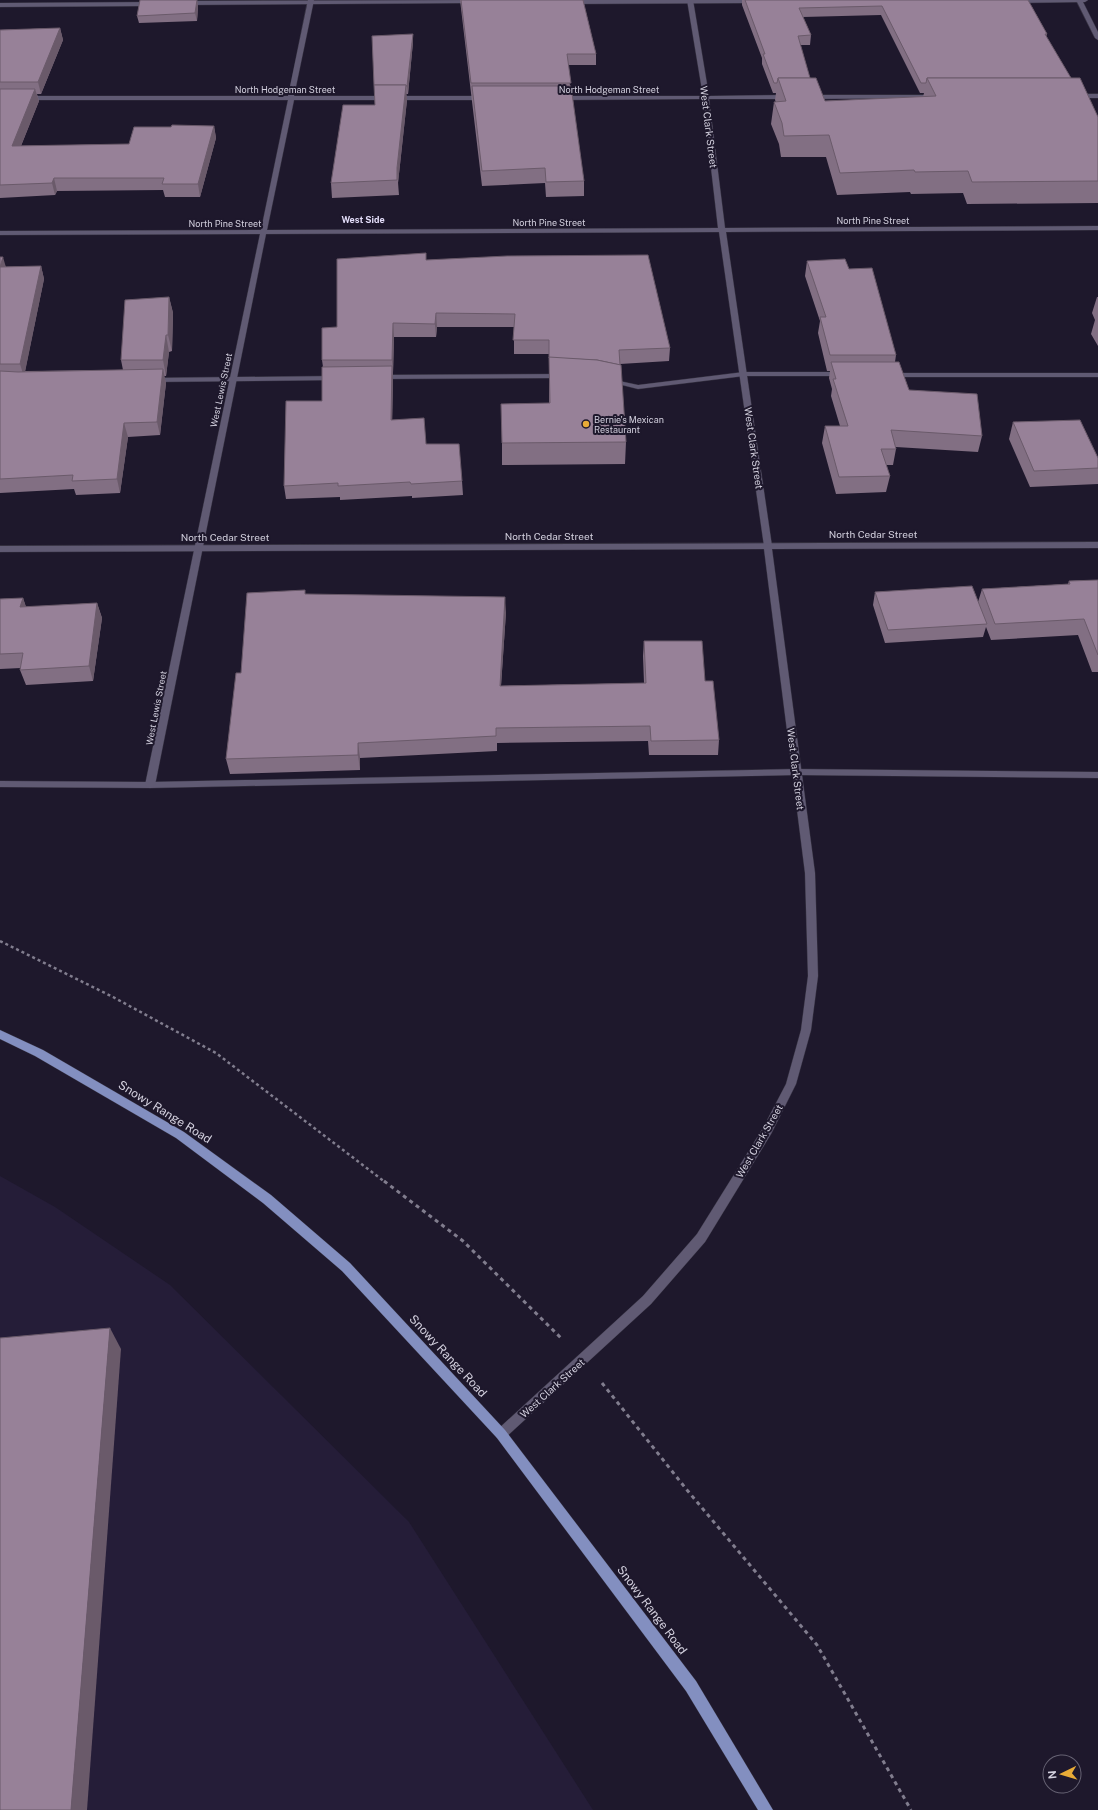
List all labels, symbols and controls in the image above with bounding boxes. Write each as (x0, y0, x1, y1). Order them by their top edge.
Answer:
street label: North Hodgeman Street (235, 84, 336, 95)
street label: North Hodgeman Street (559, 84, 660, 95)
street label: West Clark Street (698, 85, 720, 169)
district label: West Side (341, 214, 385, 225)
street label: North Pine Street (837, 215, 910, 226)
street label: North Pine Street (513, 217, 586, 228)
street label: North Pine Street (189, 218, 262, 229)
street label: West Lewis Street (208, 351, 234, 428)
street label: West Clark Street (742, 406, 766, 490)
place label: Bernie's Mexican Restaurant (594, 414, 664, 435)
marker: Bernie's Mexican Restaurant (581, 419, 591, 429)
street label: North Cedar Street (829, 528, 917, 540)
street label: North Cedar Street (505, 530, 593, 542)
street label: North Cedar Street (181, 531, 269, 543)
street label: West Lewis Street (143, 669, 169, 746)
street label: West Clark Street (785, 727, 807, 811)
street label: Snowy Range Road (116, 1078, 214, 1146)
street label: West Clark Street (733, 1102, 785, 1180)
street label: Snowy Range Road (406, 1312, 490, 1400)
street label: West Clark Street (517, 1356, 587, 1420)
street label: Snowy Range Road (614, 1563, 690, 1657)
north arrow (1042, 1754, 1082, 1794)
text: N (1046, 1770, 1058, 1780)

